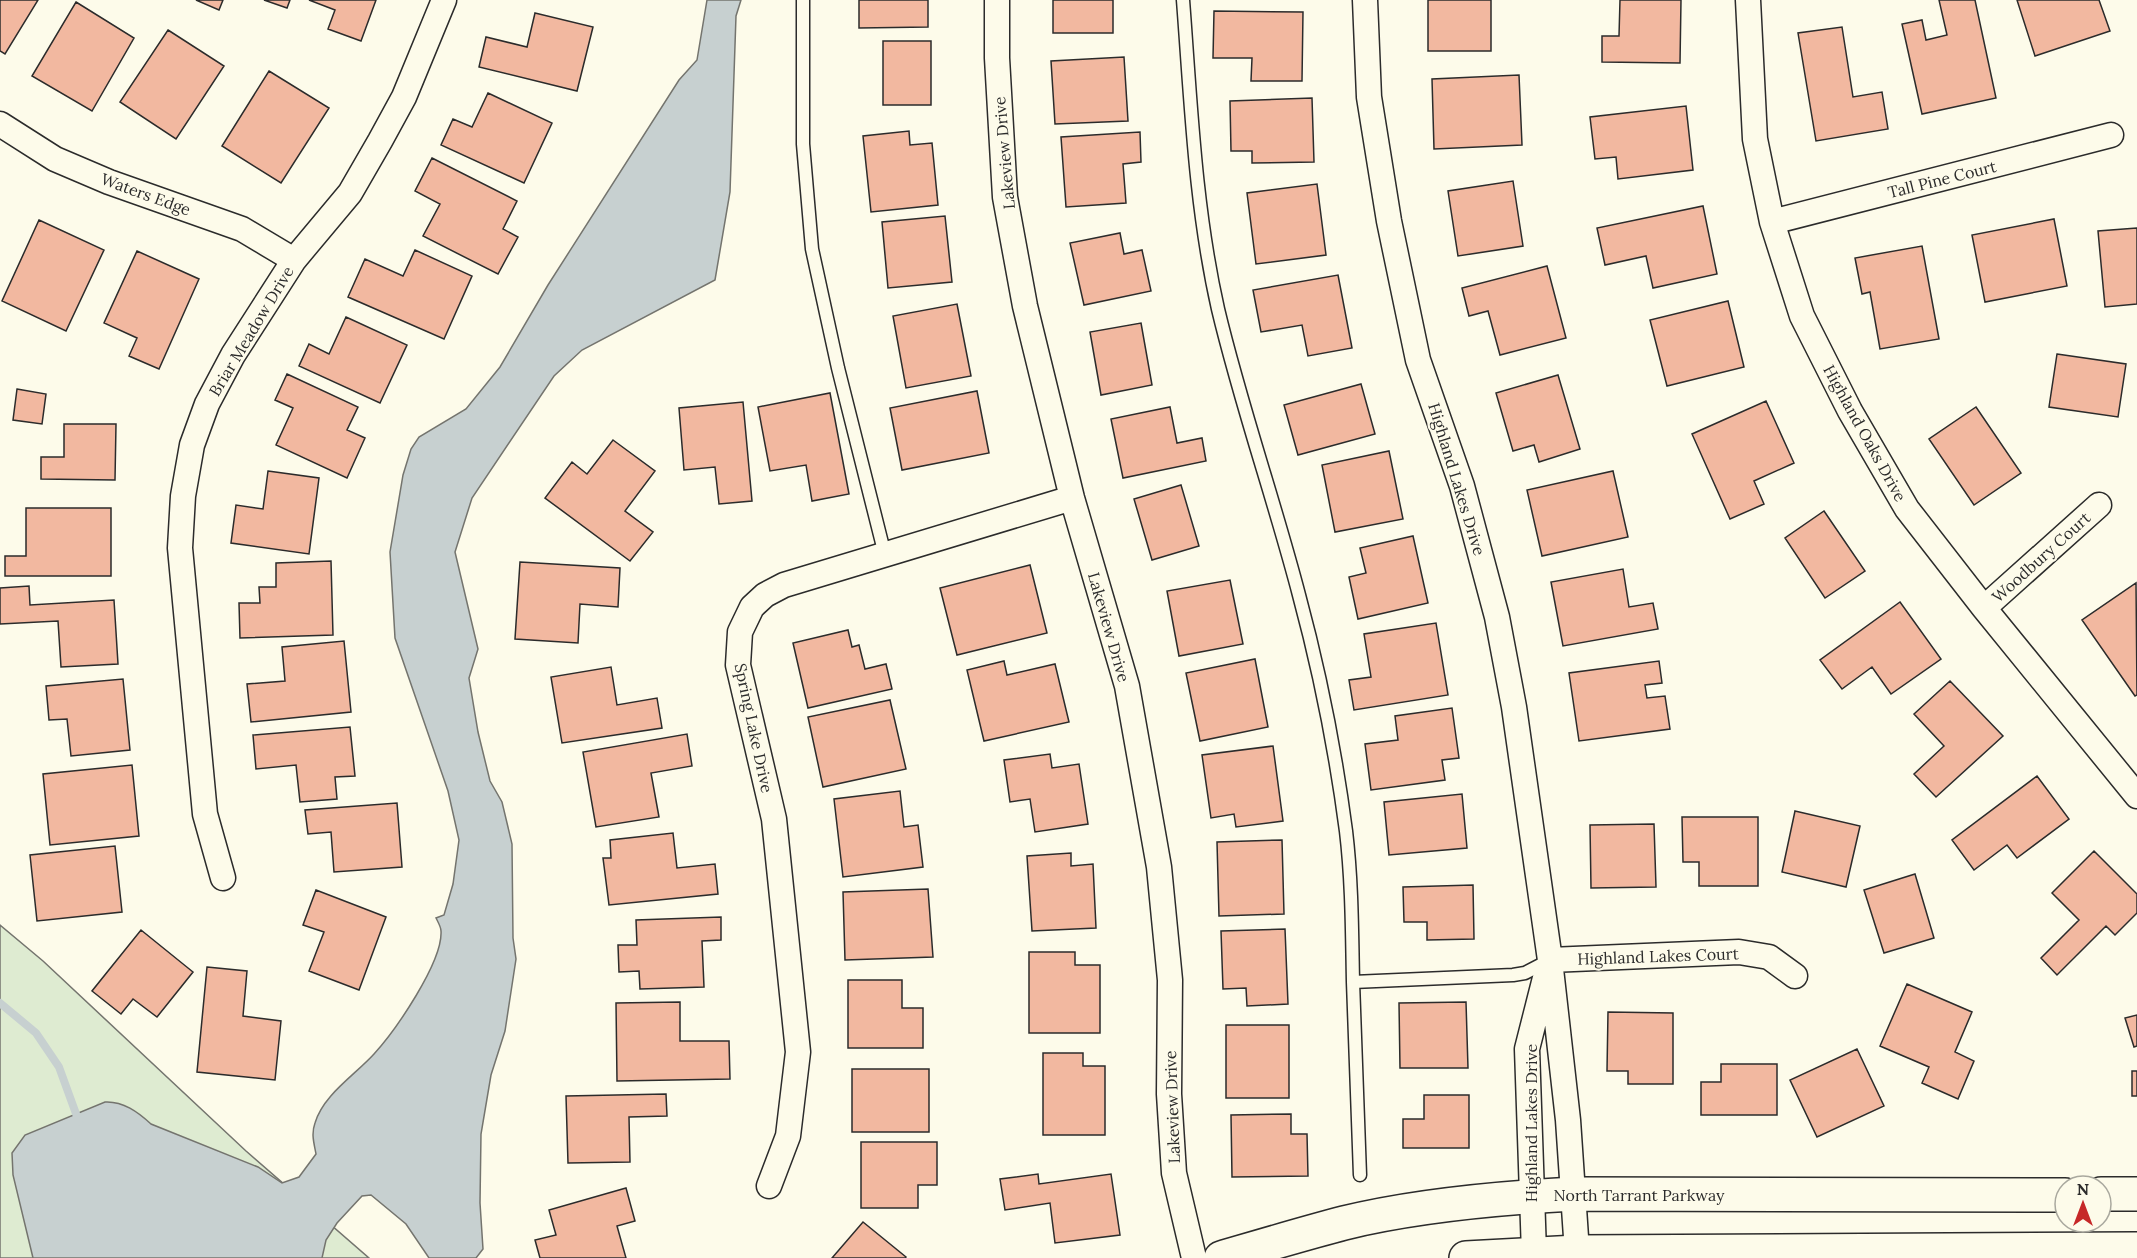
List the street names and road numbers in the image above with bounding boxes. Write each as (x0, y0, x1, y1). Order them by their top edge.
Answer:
street label: Lakeview Drive (989, 95, 1019, 210)
street label: Tall Pine Court (1886, 156, 1999, 202)
street label: Waters Edge (99, 169, 194, 220)
street label: Briar Meadow Drive (204, 262, 298, 400)
street label: Highland Oaks Drive (1819, 361, 1911, 505)
street label: Highland Lakes Drive (1424, 400, 1490, 558)
street label: Woodbury Court (1988, 507, 2095, 606)
street label: Lakeview Drive (1084, 570, 1134, 684)
street label: Spring Lake Drive (731, 661, 778, 795)
street label: Highland Lakes Court (1577, 943, 1740, 969)
street label: Highland Lakes Drive (1521, 1043, 1541, 1202)
street label: Lakeview Drive (1160, 1050, 1184, 1164)
street label: North Tarrant Parkway (1554, 1185, 1725, 1205)

